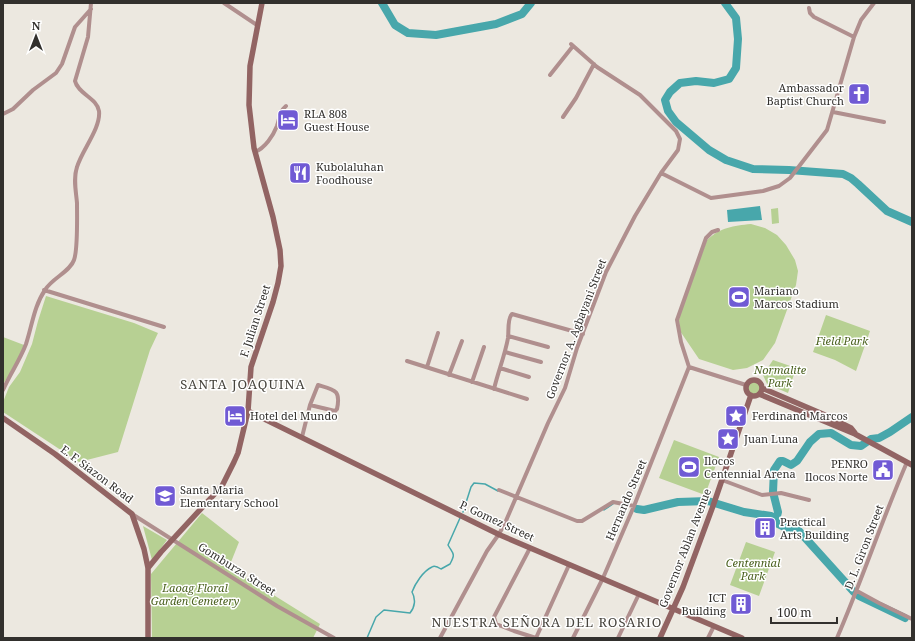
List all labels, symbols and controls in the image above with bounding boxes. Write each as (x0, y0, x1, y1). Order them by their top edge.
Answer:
north arrow (16, 16, 56, 56)
text: N (32, 18, 41, 33)
place label: Ambassador Baptist Church (766, 80, 845, 108)
church icon: Ambassador Baptist Church (846, 81, 872, 107)
place label: RLA 808 Guest House (304, 106, 369, 134)
hotel icon: RLA 808 Guest House (275, 107, 301, 133)
place label: Kubolaluhan Foodhouse (316, 159, 384, 187)
restaurant icon: Kubolaluhan Foodhouse (287, 160, 313, 186)
street label: Governor A. Agbayani Street (542, 256, 609, 401)
street label: F. Julian Street (236, 283, 273, 359)
place label: Mariano Marcos Stadium (754, 283, 840, 311)
sports icon: Mariano Marcos Stadium (726, 284, 752, 310)
park label: Field Park (815, 333, 869, 348)
park label: Normalite Park (753, 362, 807, 390)
district label: SANTA JOAQUINA (180, 375, 306, 393)
hotel icon: Hotel del Mundo (222, 403, 248, 429)
place icon: Ferdinand Marcos (723, 403, 749, 429)
place label: Hotel del Mundo (250, 408, 338, 423)
place label: Ferdinand Marcos (752, 408, 848, 423)
place icon: Juan Luna (715, 426, 741, 452)
place label: Juan Luna (743, 431, 798, 446)
street label: E. F. Siazon Road (58, 441, 137, 506)
place label: Ilocos Centennial Arena (704, 453, 796, 481)
sports icon: Ilocos Centennial Arena (676, 454, 702, 480)
place label: PENRO Ilocos Norte (805, 456, 868, 484)
street label: Hernando Street (602, 457, 649, 543)
public building icon: PENRO Ilocos Norte (870, 457, 896, 483)
place label: Santa Maria Elementary School (180, 482, 279, 510)
school or university icon: Santa Maria Elementary School (152, 483, 178, 509)
street label: Governor Ablan Avenue (655, 486, 714, 610)
street label: P. Gomez Street (458, 497, 537, 544)
street label: D. L. Giron Street (841, 502, 887, 591)
place label: Practical Arts Building (780, 514, 849, 542)
building icon: Practical Arts Building (752, 515, 778, 541)
street label: Gomburza Street (196, 539, 279, 599)
park label: Centennial Park (726, 555, 781, 583)
park label: Laoag Floral Garden Cemetery (151, 580, 239, 608)
place label: ICT Building (682, 590, 726, 618)
building icon: ICT Building (728, 591, 754, 617)
scale bar (771, 599, 837, 625)
text: 100 m (777, 604, 812, 621)
district label: NUESTRA SEÑORA DEL ROSARIO (432, 613, 662, 631)

